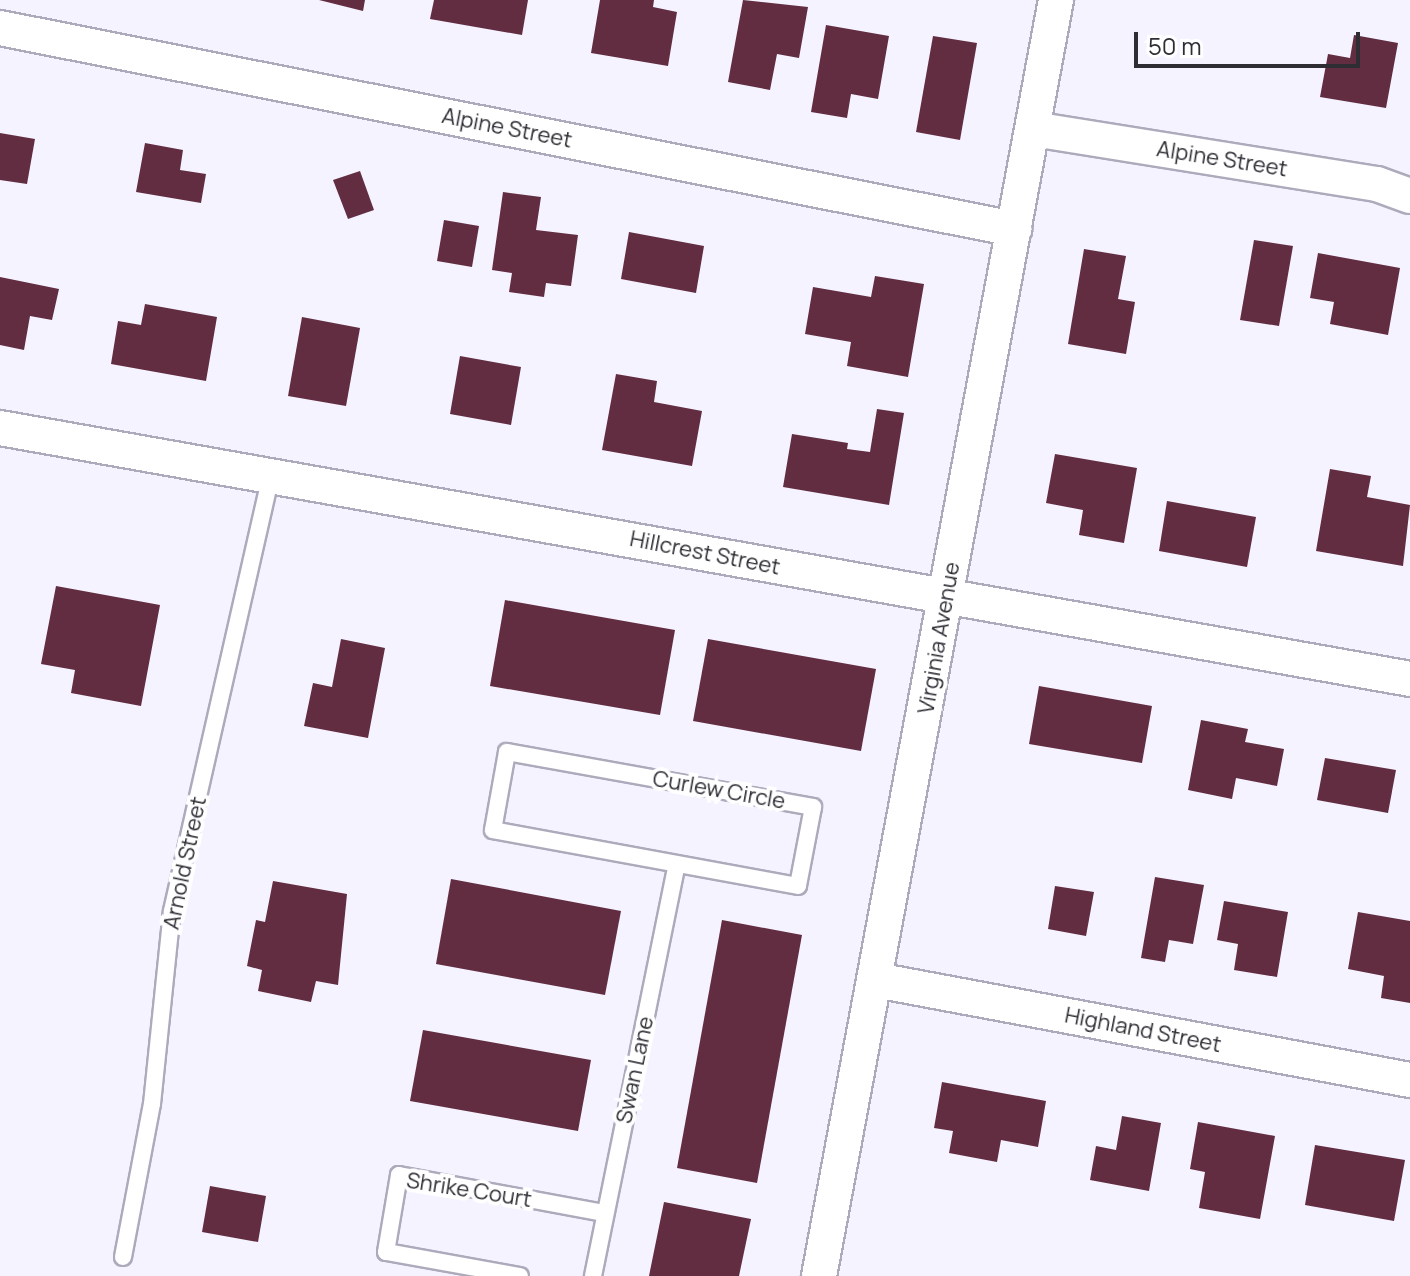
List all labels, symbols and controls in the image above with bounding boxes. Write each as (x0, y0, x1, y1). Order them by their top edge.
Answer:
scale bar (1138, 16, 1364, 66)
text: 50 m (1148, 29, 1202, 62)
street label: Alpine Street (440, 102, 574, 154)
street label: Alpine Street (1155, 136, 1289, 182)
street label: Hillcrest Street (628, 525, 782, 581)
street label: Virginia Avenue (913, 560, 965, 716)
street label: Curlew Circle (651, 765, 787, 815)
street label: Arnold Street (158, 794, 212, 932)
street label: Highland Street (1063, 1002, 1223, 1058)
street label: Swan Lane (611, 1014, 659, 1126)
street label: Shrike Court (405, 1167, 533, 1213)

